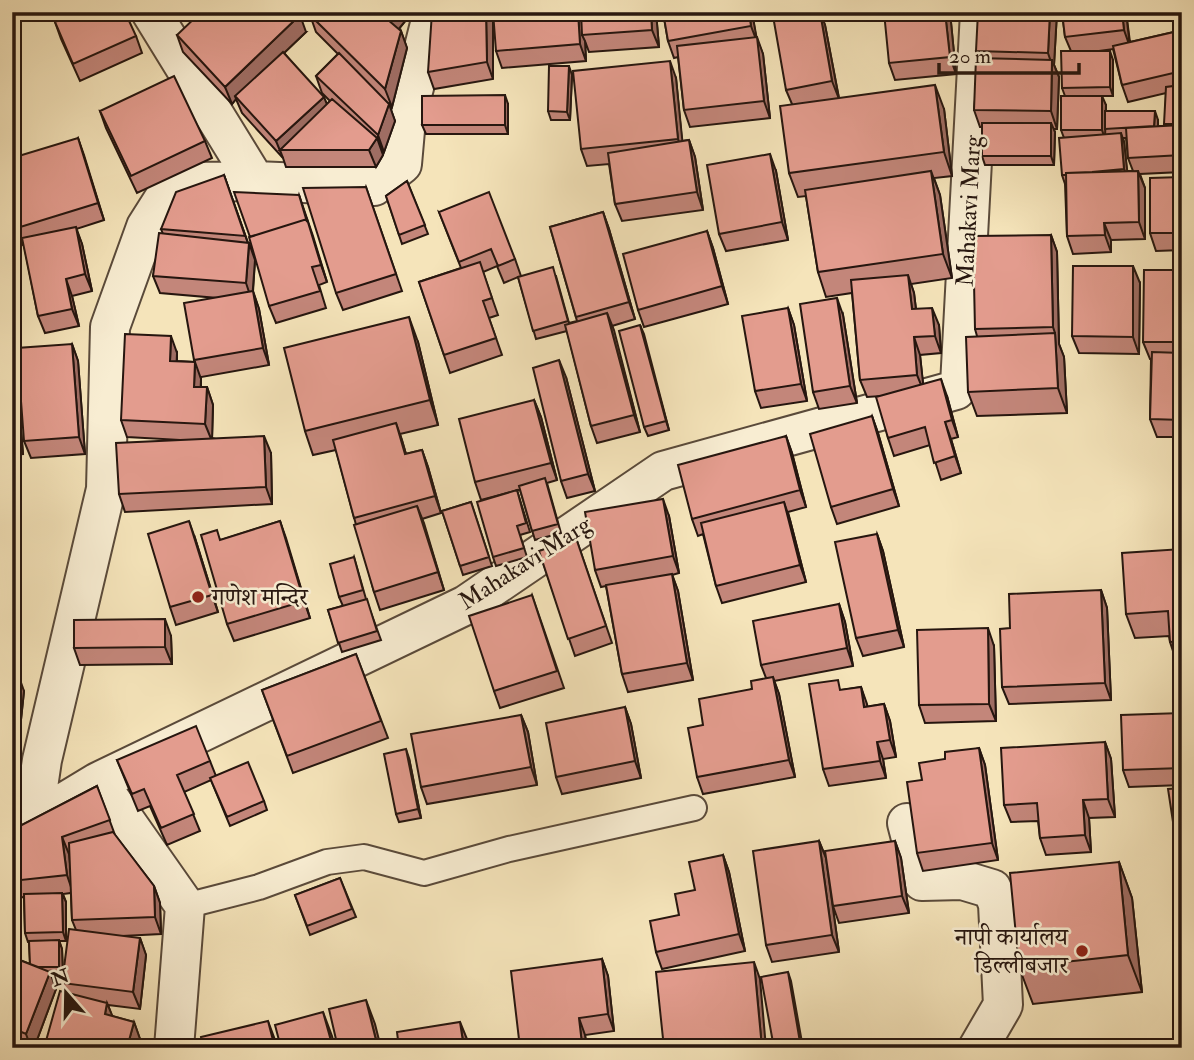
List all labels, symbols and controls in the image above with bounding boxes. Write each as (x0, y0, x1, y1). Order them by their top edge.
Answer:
scale bar (939, 32, 1078, 76)
text: 20 m (949, 43, 991, 70)
street label: Mahakavi Marg (950, 133, 989, 287)
street label: Mahakavi Marg (453, 508, 598, 617)
place label: गणेश मन्दिर (211, 582, 309, 613)
marker: गणेश मन्दिर (190, 589, 206, 605)
place label: नापी कार्यालय डिल्लीबजार (954, 922, 1070, 981)
marker: नापी कार्यालय डिल्लीबजार (1074, 943, 1090, 959)
north arrow (32, 958, 102, 1028)
text: N (47, 963, 74, 992)

